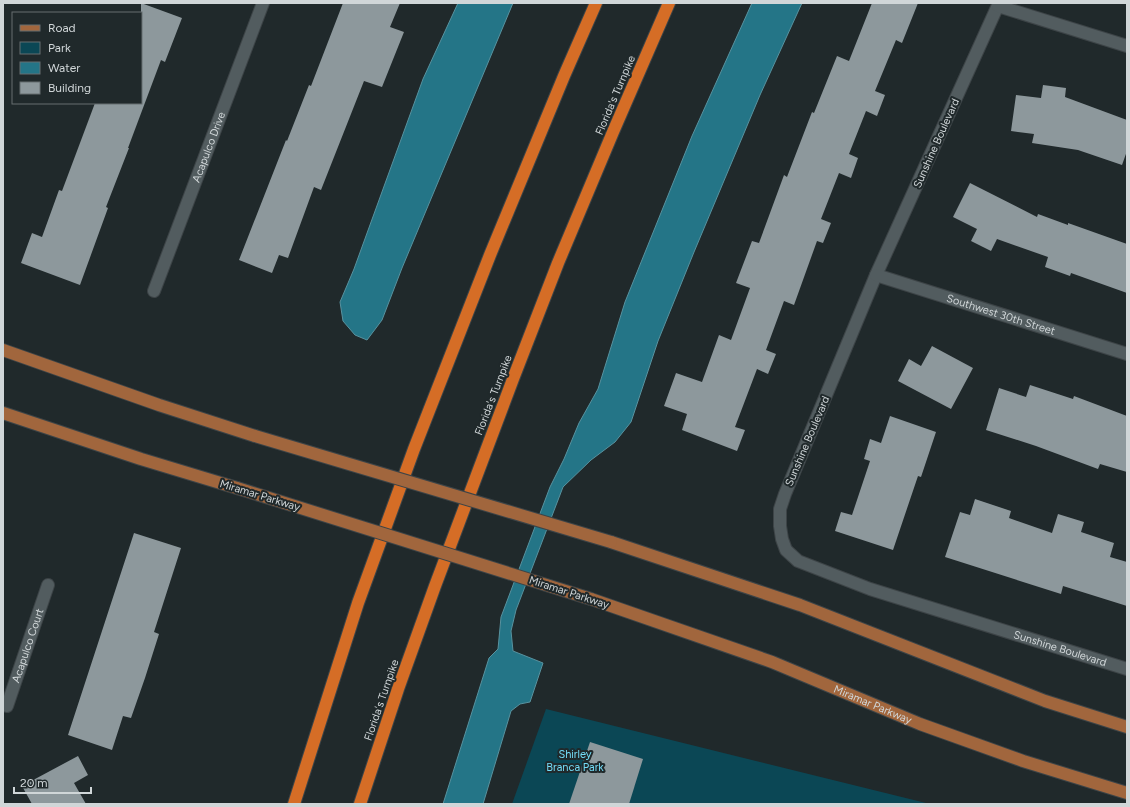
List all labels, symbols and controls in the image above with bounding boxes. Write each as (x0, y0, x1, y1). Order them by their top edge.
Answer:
legend (12, 12, 142, 104)
text: Road (48, 21, 76, 35)
text: Park (48, 41, 71, 55)
street label: Florida's Turnpike (593, 54, 638, 137)
text: Water (48, 61, 80, 75)
text: Building (48, 81, 91, 95)
street label: Sunshine Boulevard (911, 96, 962, 190)
street label: Acapulco Drive (190, 110, 228, 184)
street label: Southwest 30th Street (945, 292, 1057, 338)
street label: Florida's Turnpike (472, 353, 515, 437)
street label: Sunshine Boulevard (783, 394, 832, 488)
street label: Miramar Parkway (218, 477, 302, 514)
street label: Miramar Parkway (527, 573, 611, 612)
street label: Acapulco Court (9, 607, 47, 684)
street label: Sunshine Boulevard (1012, 628, 1108, 669)
street label: Florida's Turnpike (361, 658, 401, 742)
street label: Miramar Parkway (832, 683, 914, 727)
park label: Shirley Branca Park (546, 748, 604, 774)
scale bar (14, 769, 91, 795)
text: 20 m (20, 776, 48, 790)

